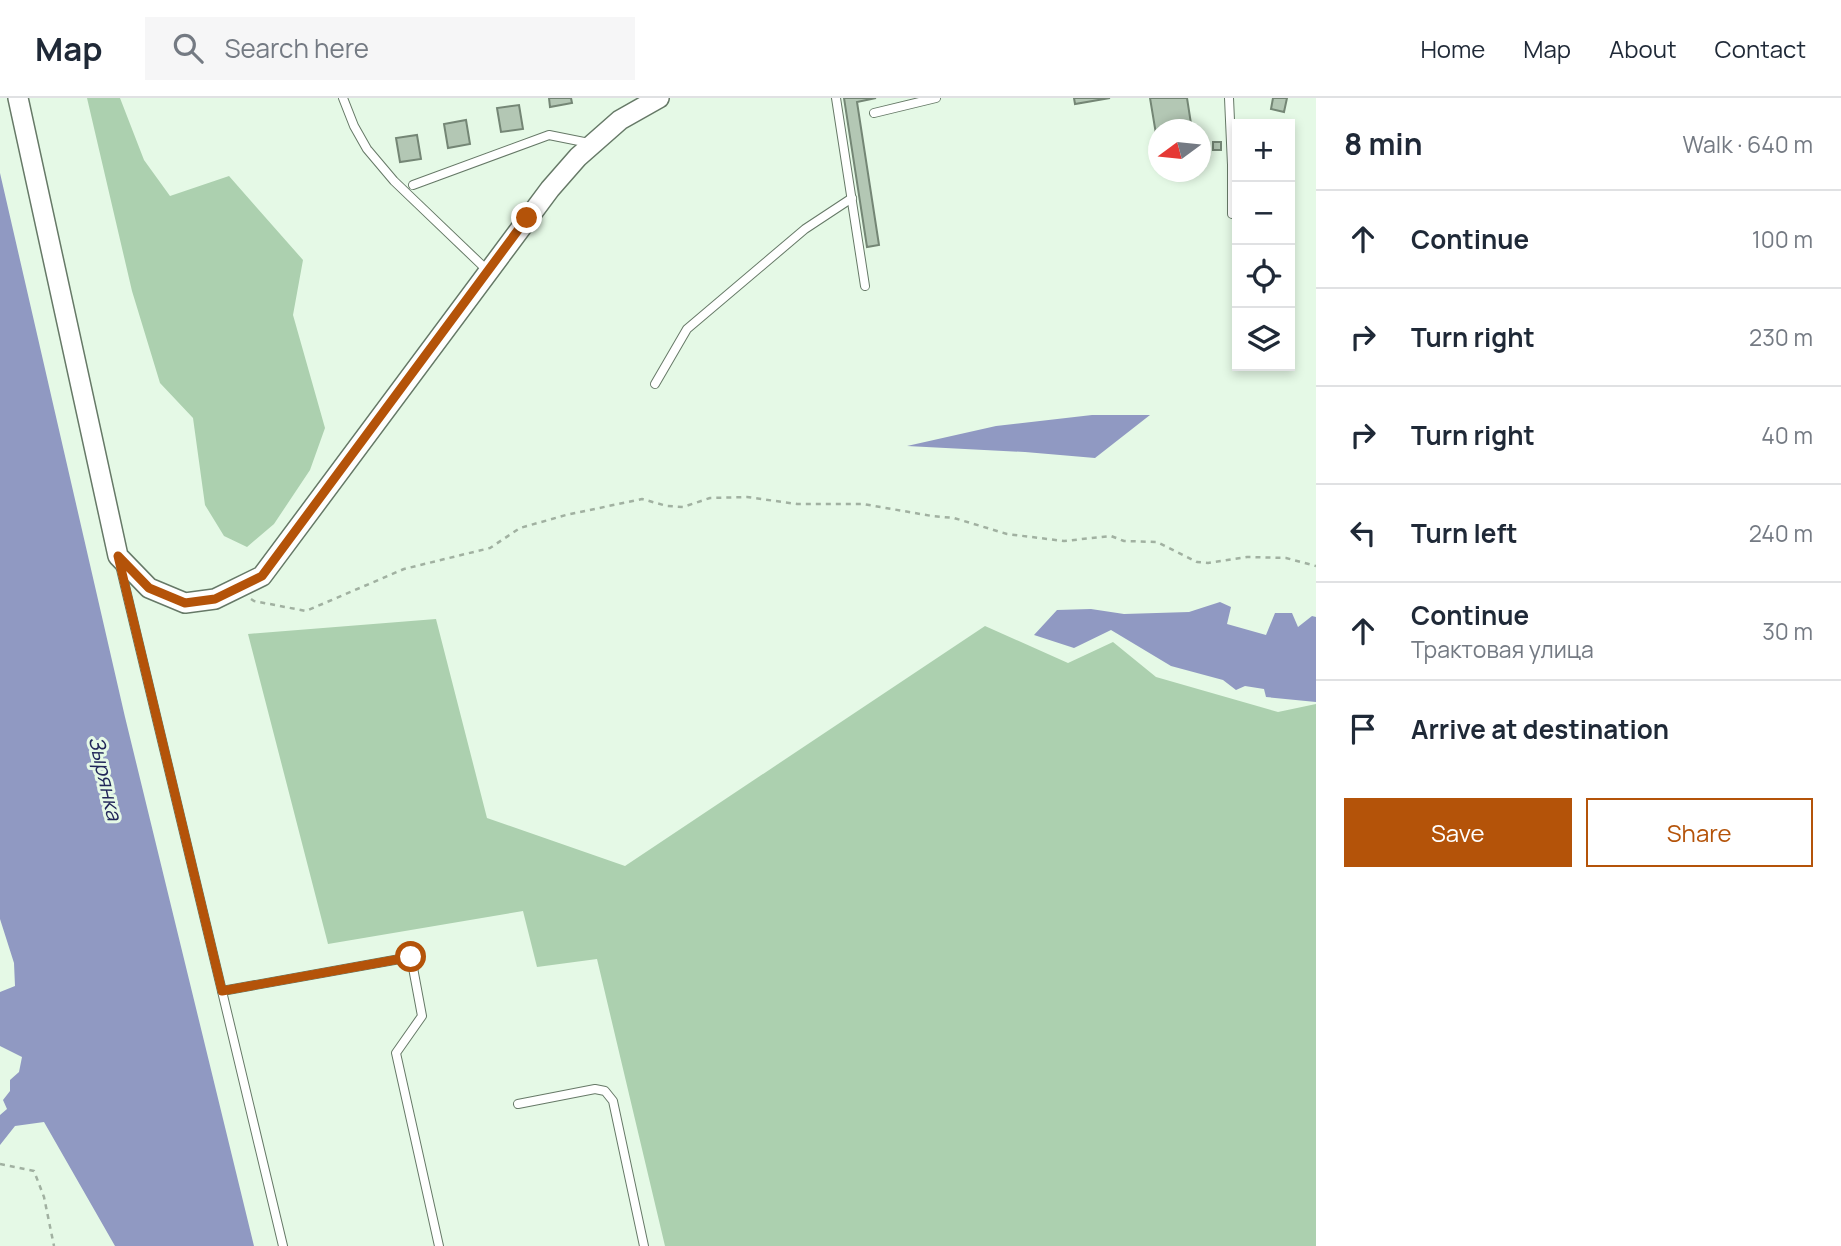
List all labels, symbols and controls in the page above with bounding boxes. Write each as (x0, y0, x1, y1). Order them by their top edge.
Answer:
search box (145, 17, 635, 80)
text: Map (35, 26, 103, 71)
icon: search (169, 29, 207, 67)
text: Search here (225, 30, 369, 66)
text: Home (1420, 32, 1485, 65)
text: Map (1523, 32, 1571, 65)
text: About (1609, 32, 1677, 65)
text: Contact (1715, 32, 1806, 65)
north arrow (1148, 119, 1211, 182)
map controls (1232, 119, 1295, 371)
button: + (1232, 119, 1295, 182)
text: 8 min (1344, 123, 1423, 164)
text: Walk · 640 m (1683, 128, 1813, 160)
button: − (1232, 182, 1295, 245)
route end (511, 202, 542, 233)
icon: ahead (1344, 220, 1382, 258)
text: Continue (1411, 221, 1529, 257)
text: 100 m (1752, 223, 1813, 255)
button: locate (1232, 245, 1295, 308)
button: layers (1232, 308, 1295, 371)
icon: right (1344, 318, 1382, 356)
text: Turn right (1411, 319, 1535, 355)
text: 230 m (1749, 321, 1813, 353)
icon: right (1344, 416, 1382, 454)
text: Turn right (1411, 417, 1535, 453)
text: 40 m (1761, 419, 1813, 451)
icon: left (1344, 514, 1382, 552)
text: Turn left (1411, 515, 1518, 551)
text: 240 m (1749, 517, 1813, 549)
text: Continue (1411, 597, 1529, 633)
icon: ahead (1344, 612, 1382, 650)
text: 30 m (1762, 615, 1813, 647)
text: Трактовая улица (1411, 633, 1594, 665)
icon: arrive (1344, 710, 1382, 748)
text: Arrive at destination (1411, 711, 1669, 747)
water label: Зырянка (83, 733, 130, 824)
button: Save (1344, 798, 1572, 867)
button: Share (1586, 798, 1813, 867)
route start (395, 941, 426, 972)

